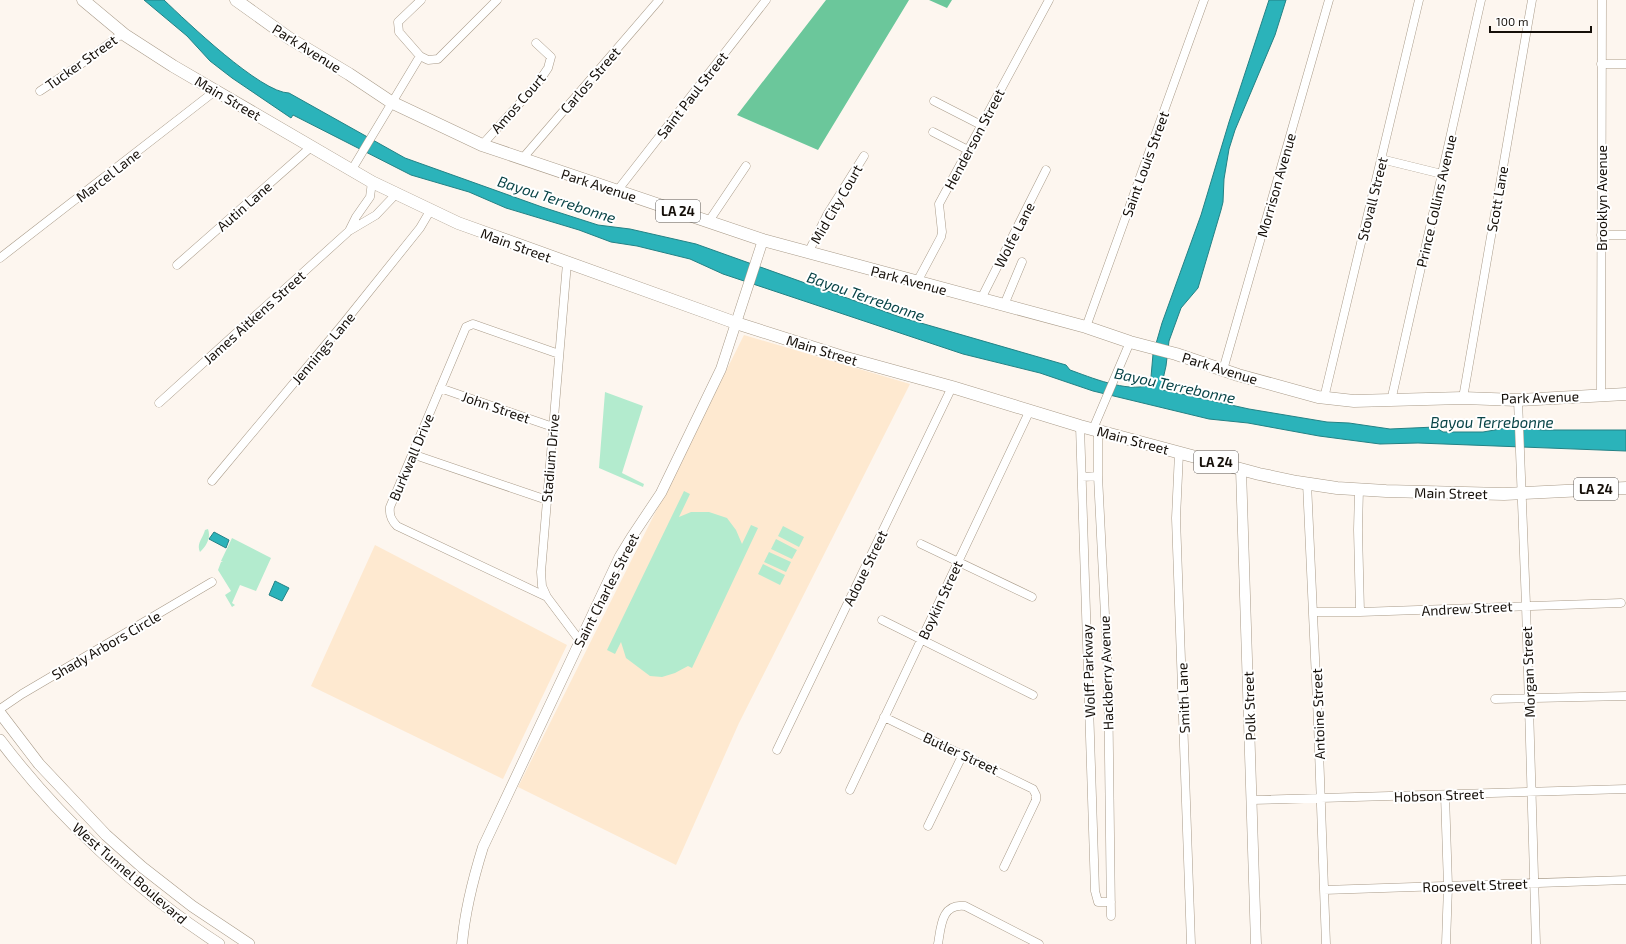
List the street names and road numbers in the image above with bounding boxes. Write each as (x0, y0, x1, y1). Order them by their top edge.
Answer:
street label: Park Avenue (269, 20, 345, 76)
street label: Tucker Street (42, 31, 120, 93)
street label: Carlos Street (557, 43, 623, 117)
street label: Saint Paul Street (653, 48, 731, 142)
street label: Amos Court (487, 69, 549, 137)
street label: Main Street (192, 72, 264, 124)
street label: Henderson Street (940, 86, 1008, 192)
street label: Saint Louis Street (1118, 109, 1172, 219)
street label: Morrison Avenue (1253, 131, 1299, 239)
street label: Prince Collins Avenue (1412, 133, 1460, 269)
street label: Marcel Lane (72, 145, 144, 205)
street label: Brooklyn Avenue (1593, 145, 1610, 251)
street label: Stovall Street (1353, 155, 1391, 243)
street label: Mid City Court (806, 161, 866, 247)
street label: Park Avenue (559, 165, 639, 205)
street label: Scott Lane (1483, 165, 1511, 233)
street label: Autin Lane (213, 178, 275, 234)
street label: Wolfe Lane (990, 199, 1038, 271)
road number: LA 24 (656, 200, 700, 222)
street label: Main Street (479, 224, 553, 266)
street label: Park Avenue (869, 262, 949, 298)
street label: James Aitkens Street (200, 267, 308, 367)
street label: Jennings Lane (288, 309, 358, 387)
street label: Main Street (784, 331, 860, 369)
street label: Park Avenue (1180, 348, 1260, 388)
street label: John Street (460, 387, 532, 427)
street label: Park Avenue (1501, 387, 1579, 407)
street label: Burkwall Drive (385, 411, 437, 503)
street label: Stadium Drive (538, 413, 562, 503)
street label: Main Street (1095, 422, 1171, 458)
road number: LA 24 (1194, 451, 1238, 473)
road number: LA 24 (1574, 478, 1618, 500)
street label: Main Street (1414, 484, 1488, 502)
street label: Adoue Street (839, 527, 891, 609)
street label: Saint Charles Street (570, 530, 642, 650)
street label: Boykin Street (914, 558, 966, 642)
street label: Andrew Street (1421, 597, 1513, 619)
street label: Shady Arbors Circle (48, 607, 164, 683)
street label: Hackberry Avenue (1096, 615, 1116, 731)
street label: Wolff Parkway (1078, 623, 1098, 718)
street label: Morgan Street (1518, 626, 1538, 718)
street label: Smith Lane (1173, 662, 1193, 734)
street label: Antoine Street (1308, 668, 1328, 760)
street label: Polk Street (1239, 671, 1259, 741)
street label: Butler Street (921, 728, 1001, 778)
street label: Hobson Street (1393, 785, 1485, 805)
street label: West Tunnel Boulevard (69, 819, 191, 927)
street label: Roosevelt Street (1422, 875, 1528, 895)

